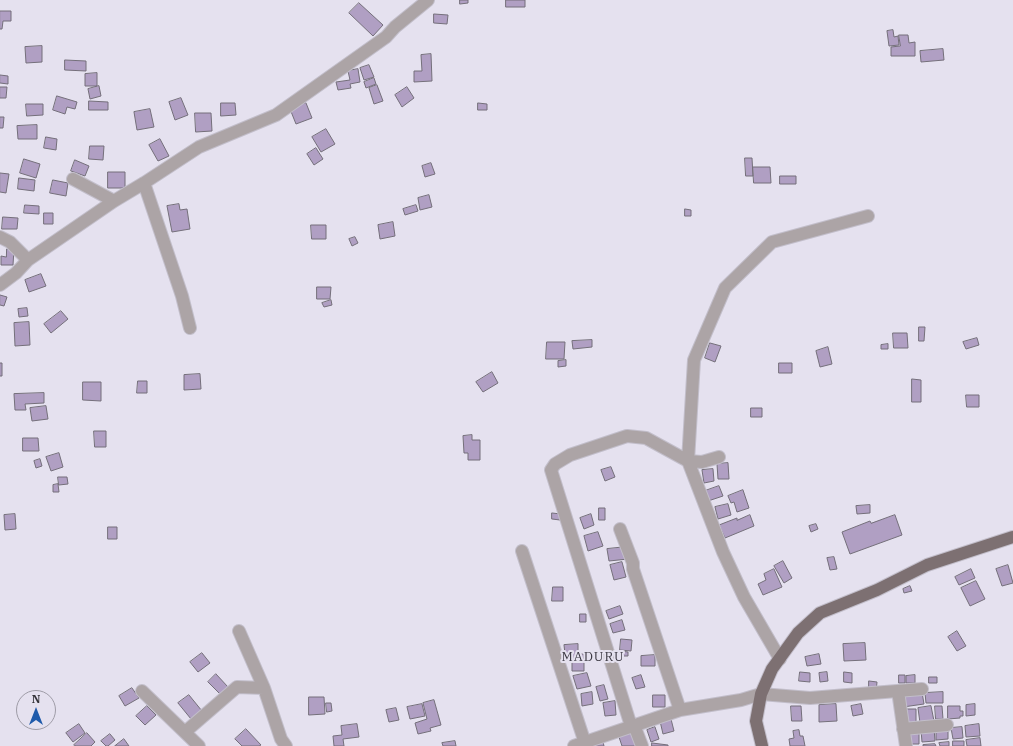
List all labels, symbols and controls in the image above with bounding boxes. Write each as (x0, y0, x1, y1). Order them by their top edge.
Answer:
district label: MADURU (561, 649, 625, 665)
north arrow (16, 690, 56, 730)
text: N (32, 692, 40, 706)

